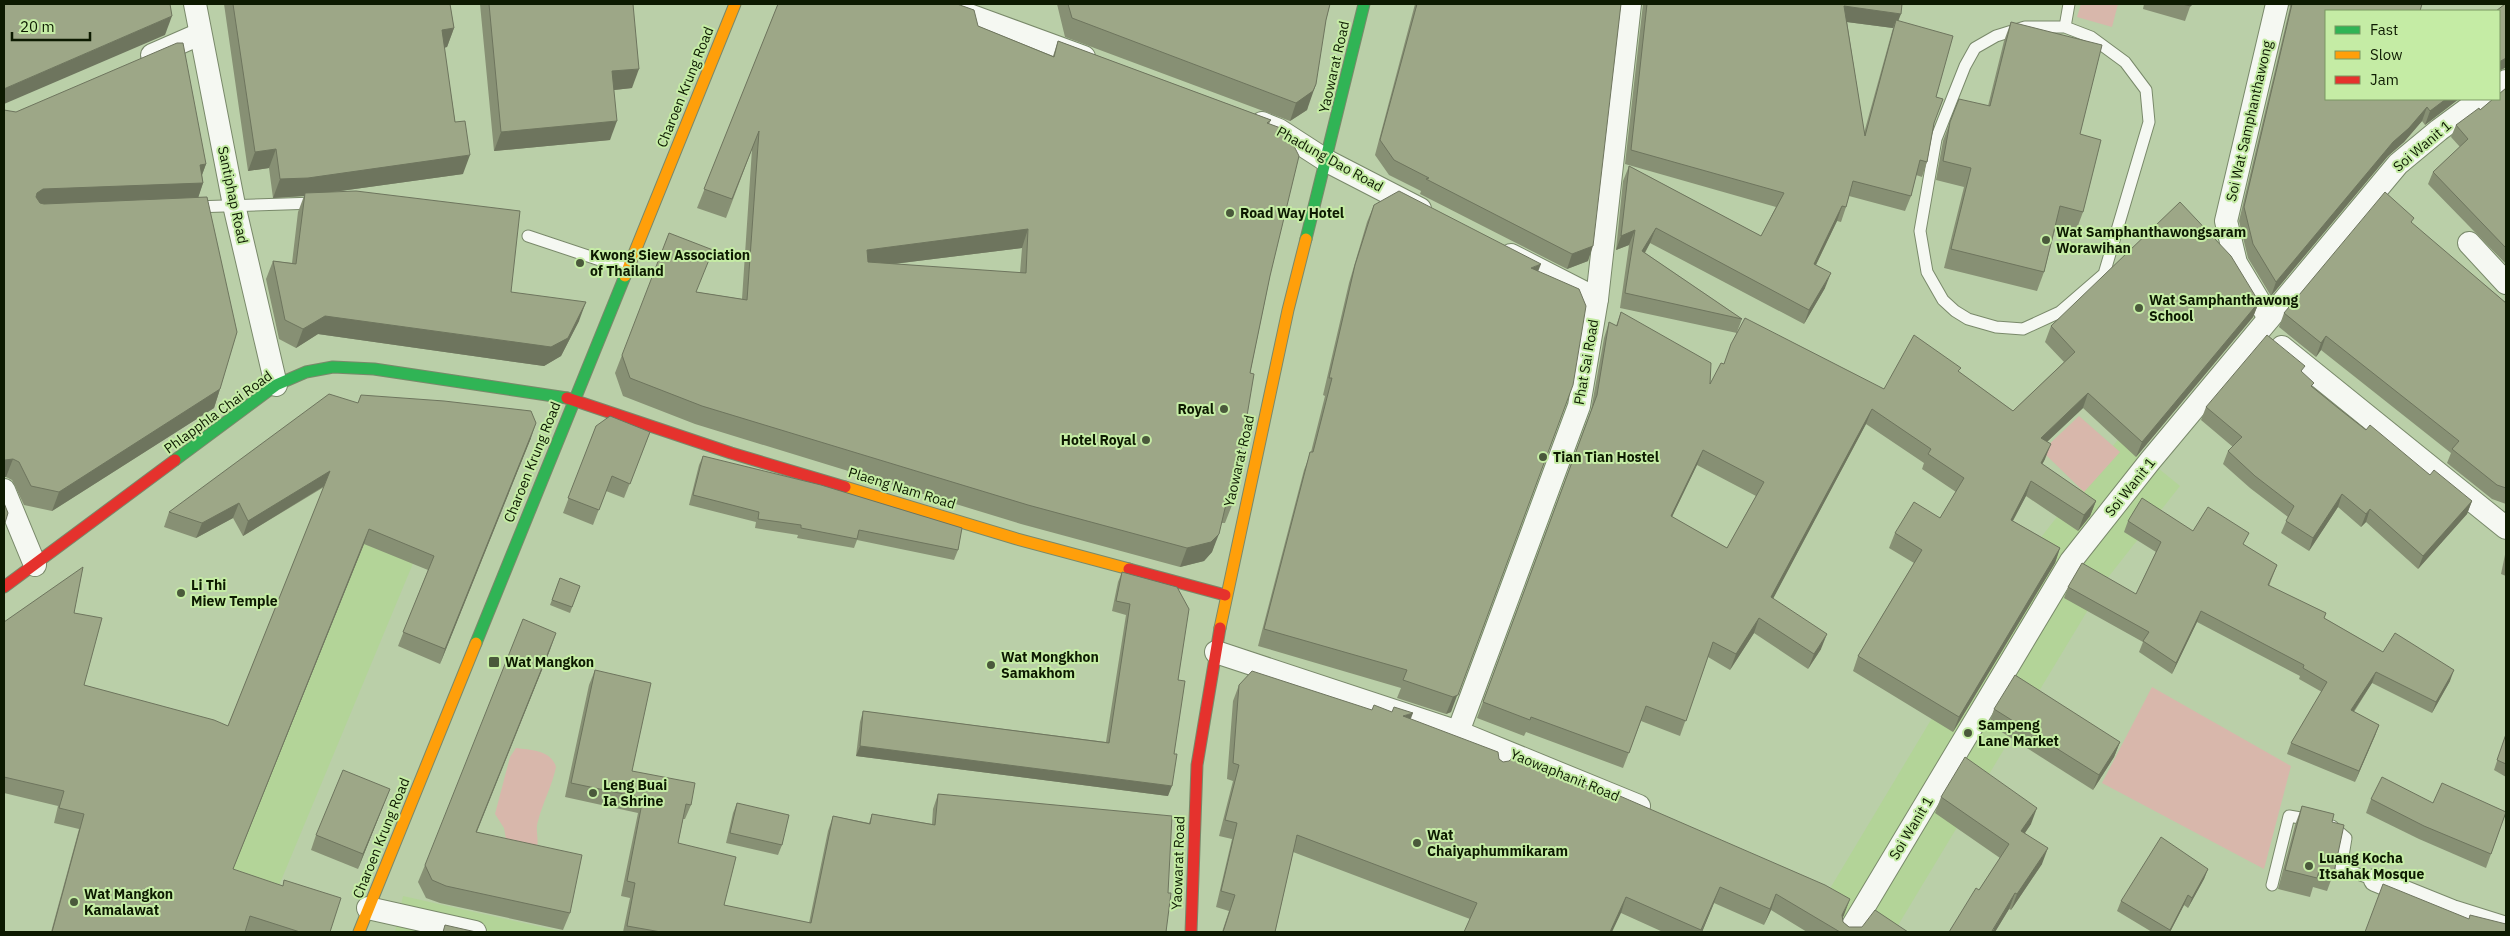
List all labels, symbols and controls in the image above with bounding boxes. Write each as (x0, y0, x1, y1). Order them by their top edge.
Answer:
scale bar (12, 10, 90, 42)
legend (2325, 10, 2500, 100)
text: 20 m (20, 17, 55, 36)
street label: Yaowarat Road (1315, 19, 1353, 115)
text: Fast (2370, 20, 2398, 39)
street label: Charoen Krung Road (653, 24, 717, 150)
street label: Soi Wat Samphanthawong (2222, 38, 2276, 203)
text: Slow (2370, 45, 2403, 64)
text: Jam (2370, 70, 2399, 89)
street label: Soi Wanit 1 (2389, 116, 2455, 176)
street label: Phadung Dao Road (1274, 122, 1386, 196)
street label: Santiphap Road (214, 145, 252, 245)
place label: Road Way Hotel (1240, 204, 1344, 222)
marker: Road Way Hotel (1224, 207, 1236, 219)
place label: Wat Samphanthawongsaram Worawihan (2056, 223, 2246, 257)
marker: Wat Samphanthawongsaram Worawihan (2040, 234, 2052, 246)
place label: Kwong Siew Association of Thailand (590, 246, 750, 280)
marker: Kwong Siew Association of Thailand (574, 257, 586, 269)
place label: Wat Samphanthawong School (2149, 291, 2299, 325)
marker: Wat Samphanthawong School (2133, 302, 2145, 314)
street label: Phat Sai Road (1570, 318, 1602, 406)
street label: Phlapphla Chai Road (160, 367, 276, 457)
street label: Charoen Krung Road (500, 399, 564, 525)
place label: Royal (1178, 400, 1214, 418)
marker: Royal (1218, 403, 1230, 415)
street label: Yaowarat Road (1220, 413, 1258, 509)
place label: Hotel Royal (1061, 431, 1136, 449)
marker: Hotel Royal (1140, 434, 1152, 446)
place label: Tian Tian Hostel (1553, 448, 1659, 466)
marker: Tian Tian Hostel (1537, 451, 1549, 463)
street label: Soi Wanit 1 (2101, 454, 2159, 520)
street label: Plaeng Nam Road (846, 463, 958, 513)
place label: Li Thi Miew Temple (191, 576, 278, 610)
marker: Li Thi Miew Temple (175, 587, 187, 599)
place label: Wat Mongkhon Samakhom (1001, 648, 1099, 682)
place label: Wat Mangkon (505, 653, 594, 671)
marker: Wat Mangkon (487, 655, 501, 669)
marker: Wat Mongkhon Samakhom (985, 659, 997, 671)
place label: Sampeng Lane Market (1978, 716, 2059, 750)
marker: Sampeng Lane Market (1962, 727, 1974, 739)
street label: Yaowaphanit Road (1508, 745, 1622, 805)
street label: Charoen Krung Road (349, 775, 413, 901)
place label: Leng Buai Ia Shrine (603, 776, 667, 810)
marker: Leng Buai Ia Shrine (587, 787, 599, 799)
street label: Soi Wanit 1 (1885, 793, 1937, 863)
street label: Yaowarat Road (1167, 816, 1189, 910)
place label: Wat Chaiyaphummikaram (1427, 826, 1568, 860)
marker: Wat Chaiyaphummikaram (1411, 837, 1423, 849)
place label: Luang Kocha Itsahak Mosque (2319, 849, 2424, 883)
marker: Luang Kocha Itsahak Mosque (2303, 860, 2315, 872)
place label: Wat Mangkon Kamalawat (84, 885, 173, 919)
marker: Wat Mangkon Kamalawat (68, 896, 80, 908)

